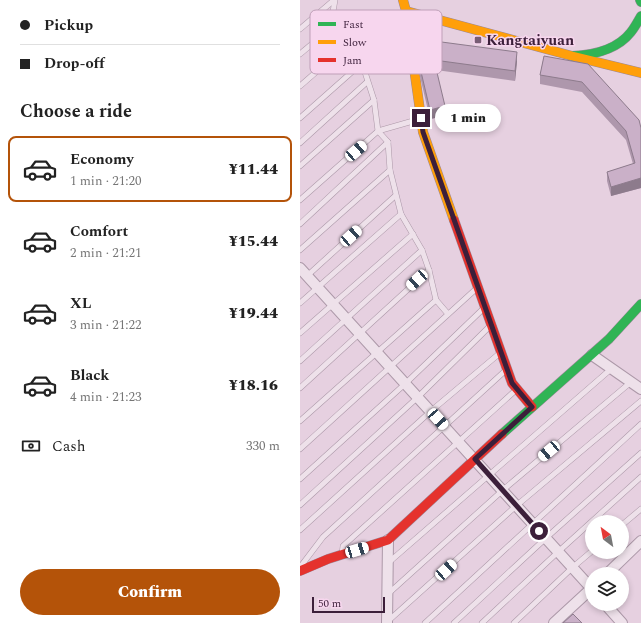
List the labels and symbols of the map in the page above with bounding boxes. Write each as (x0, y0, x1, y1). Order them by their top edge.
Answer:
legend (310, 10, 442, 74)
text: Fast (343, 16, 364, 33)
place label: Kangtaiyuan (486, 29, 574, 52)
text: Slow (343, 34, 367, 51)
marker: Kangtaiyuan (473, 35, 483, 45)
text: Jam (343, 52, 362, 69)
callout: 1 min (435, 104, 501, 132)
route end (412, 109, 430, 127)
car (343, 139, 369, 163)
car (338, 224, 364, 248)
car (404, 268, 430, 292)
car (426, 406, 450, 432)
car (536, 439, 562, 463)
north arrow (585, 515, 629, 559)
route start (530, 522, 548, 540)
car (344, 541, 370, 559)
car (433, 558, 459, 582)
scale bar (312, 595, 385, 614)

